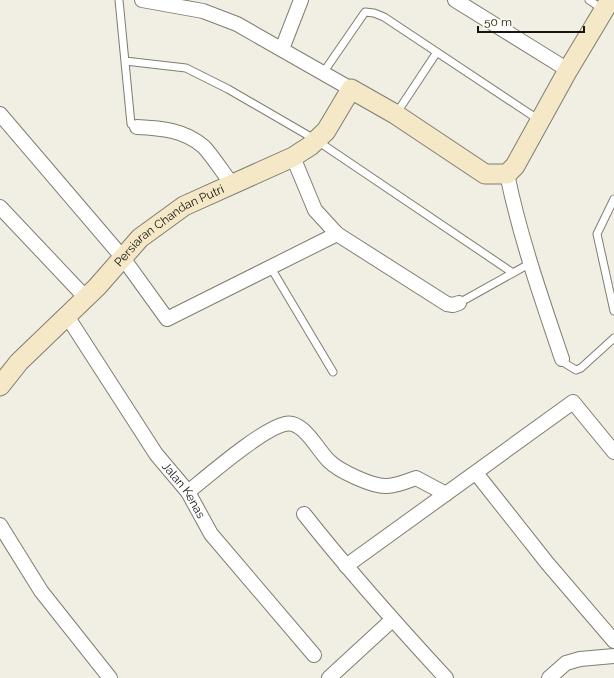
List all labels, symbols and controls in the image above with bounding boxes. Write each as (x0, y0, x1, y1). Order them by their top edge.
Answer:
scale bar (478, 8, 584, 34)
text: 50 m (484, 15, 512, 29)
street label: Persiaran Chandan Putri (111, 182, 226, 269)
street label: Jalan Kenas (159, 459, 208, 521)

